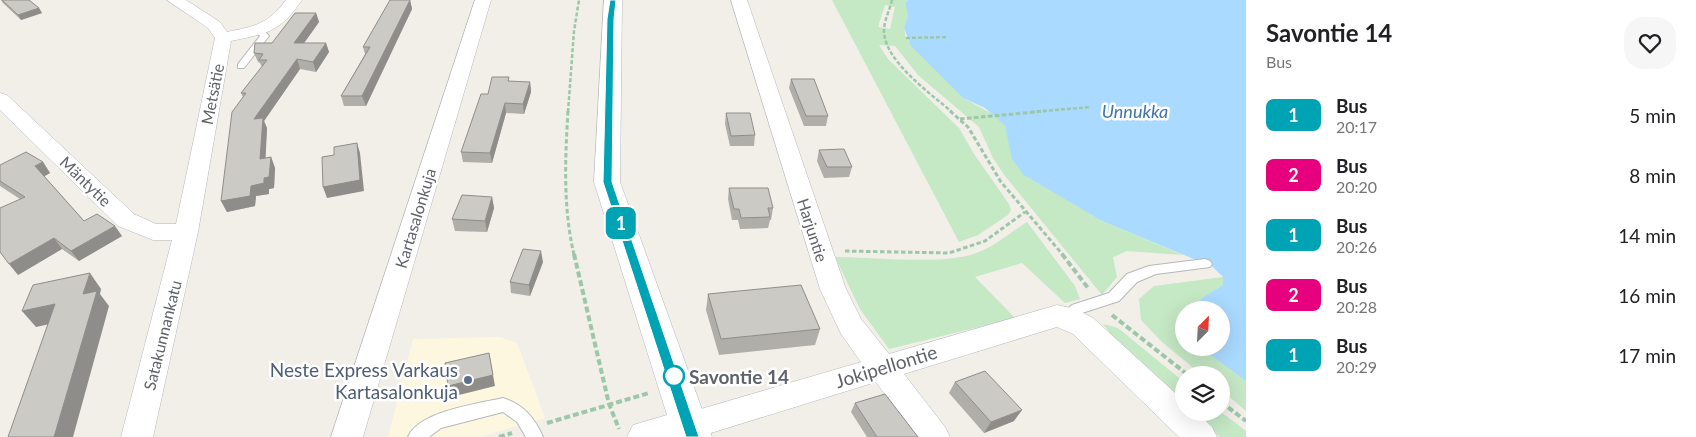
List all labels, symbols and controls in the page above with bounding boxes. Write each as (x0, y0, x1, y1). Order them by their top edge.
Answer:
button: heart (1624, 17, 1676, 69)
text: Savontie 14 (1266, 18, 1392, 47)
text: Bus (1266, 52, 1292, 71)
street label: Metsätie (197, 62, 227, 126)
text: Bus (1336, 94, 1367, 117)
water label: Unnukka (1102, 100, 1168, 122)
text: 1 (1288, 104, 1299, 126)
text: 5 min (1629, 104, 1676, 127)
text: 20:17 (1336, 117, 1377, 136)
street label: Mäntytie (56, 152, 116, 210)
text: Bus (1336, 154, 1367, 177)
text: 2 (1288, 164, 1299, 186)
text: 8 min (1629, 164, 1676, 187)
street label: Kartasalonkuja (391, 166, 439, 270)
text: 20:20 (1336, 177, 1377, 196)
street label: Harjuntie (794, 196, 832, 264)
line badge: 1 (605, 207, 637, 239)
text: 1 (616, 212, 626, 234)
text: Bus (1336, 214, 1367, 237)
text: 1 (1288, 224, 1299, 246)
text: 14 min (1618, 224, 1676, 247)
text: 20:26 (1336, 237, 1377, 256)
text: Bus (1336, 274, 1367, 297)
street label: Satakunnankatu (139, 278, 185, 392)
text: 2 (1288, 284, 1299, 306)
text: 16 min (1618, 284, 1676, 307)
text: 20:28 (1336, 297, 1377, 316)
north arrow (1175, 301, 1230, 356)
map controls (1175, 301, 1230, 421)
text: Bus (1336, 334, 1367, 357)
street label: Jokipellontie (832, 340, 940, 392)
text: 1 (1288, 344, 1299, 366)
text: 17 min (1618, 344, 1676, 367)
text: 20:29 (1336, 357, 1377, 376)
place label: Neste Express Varkaus Kartasalonkuja (270, 358, 458, 403)
marker: Savontie 14 (663, 365, 685, 387)
place label: Savontie 14 (689, 365, 789, 388)
button: layers (1175, 366, 1230, 421)
marker: Neste Express Varkaus Kartasalonkuja (462, 374, 474, 386)

